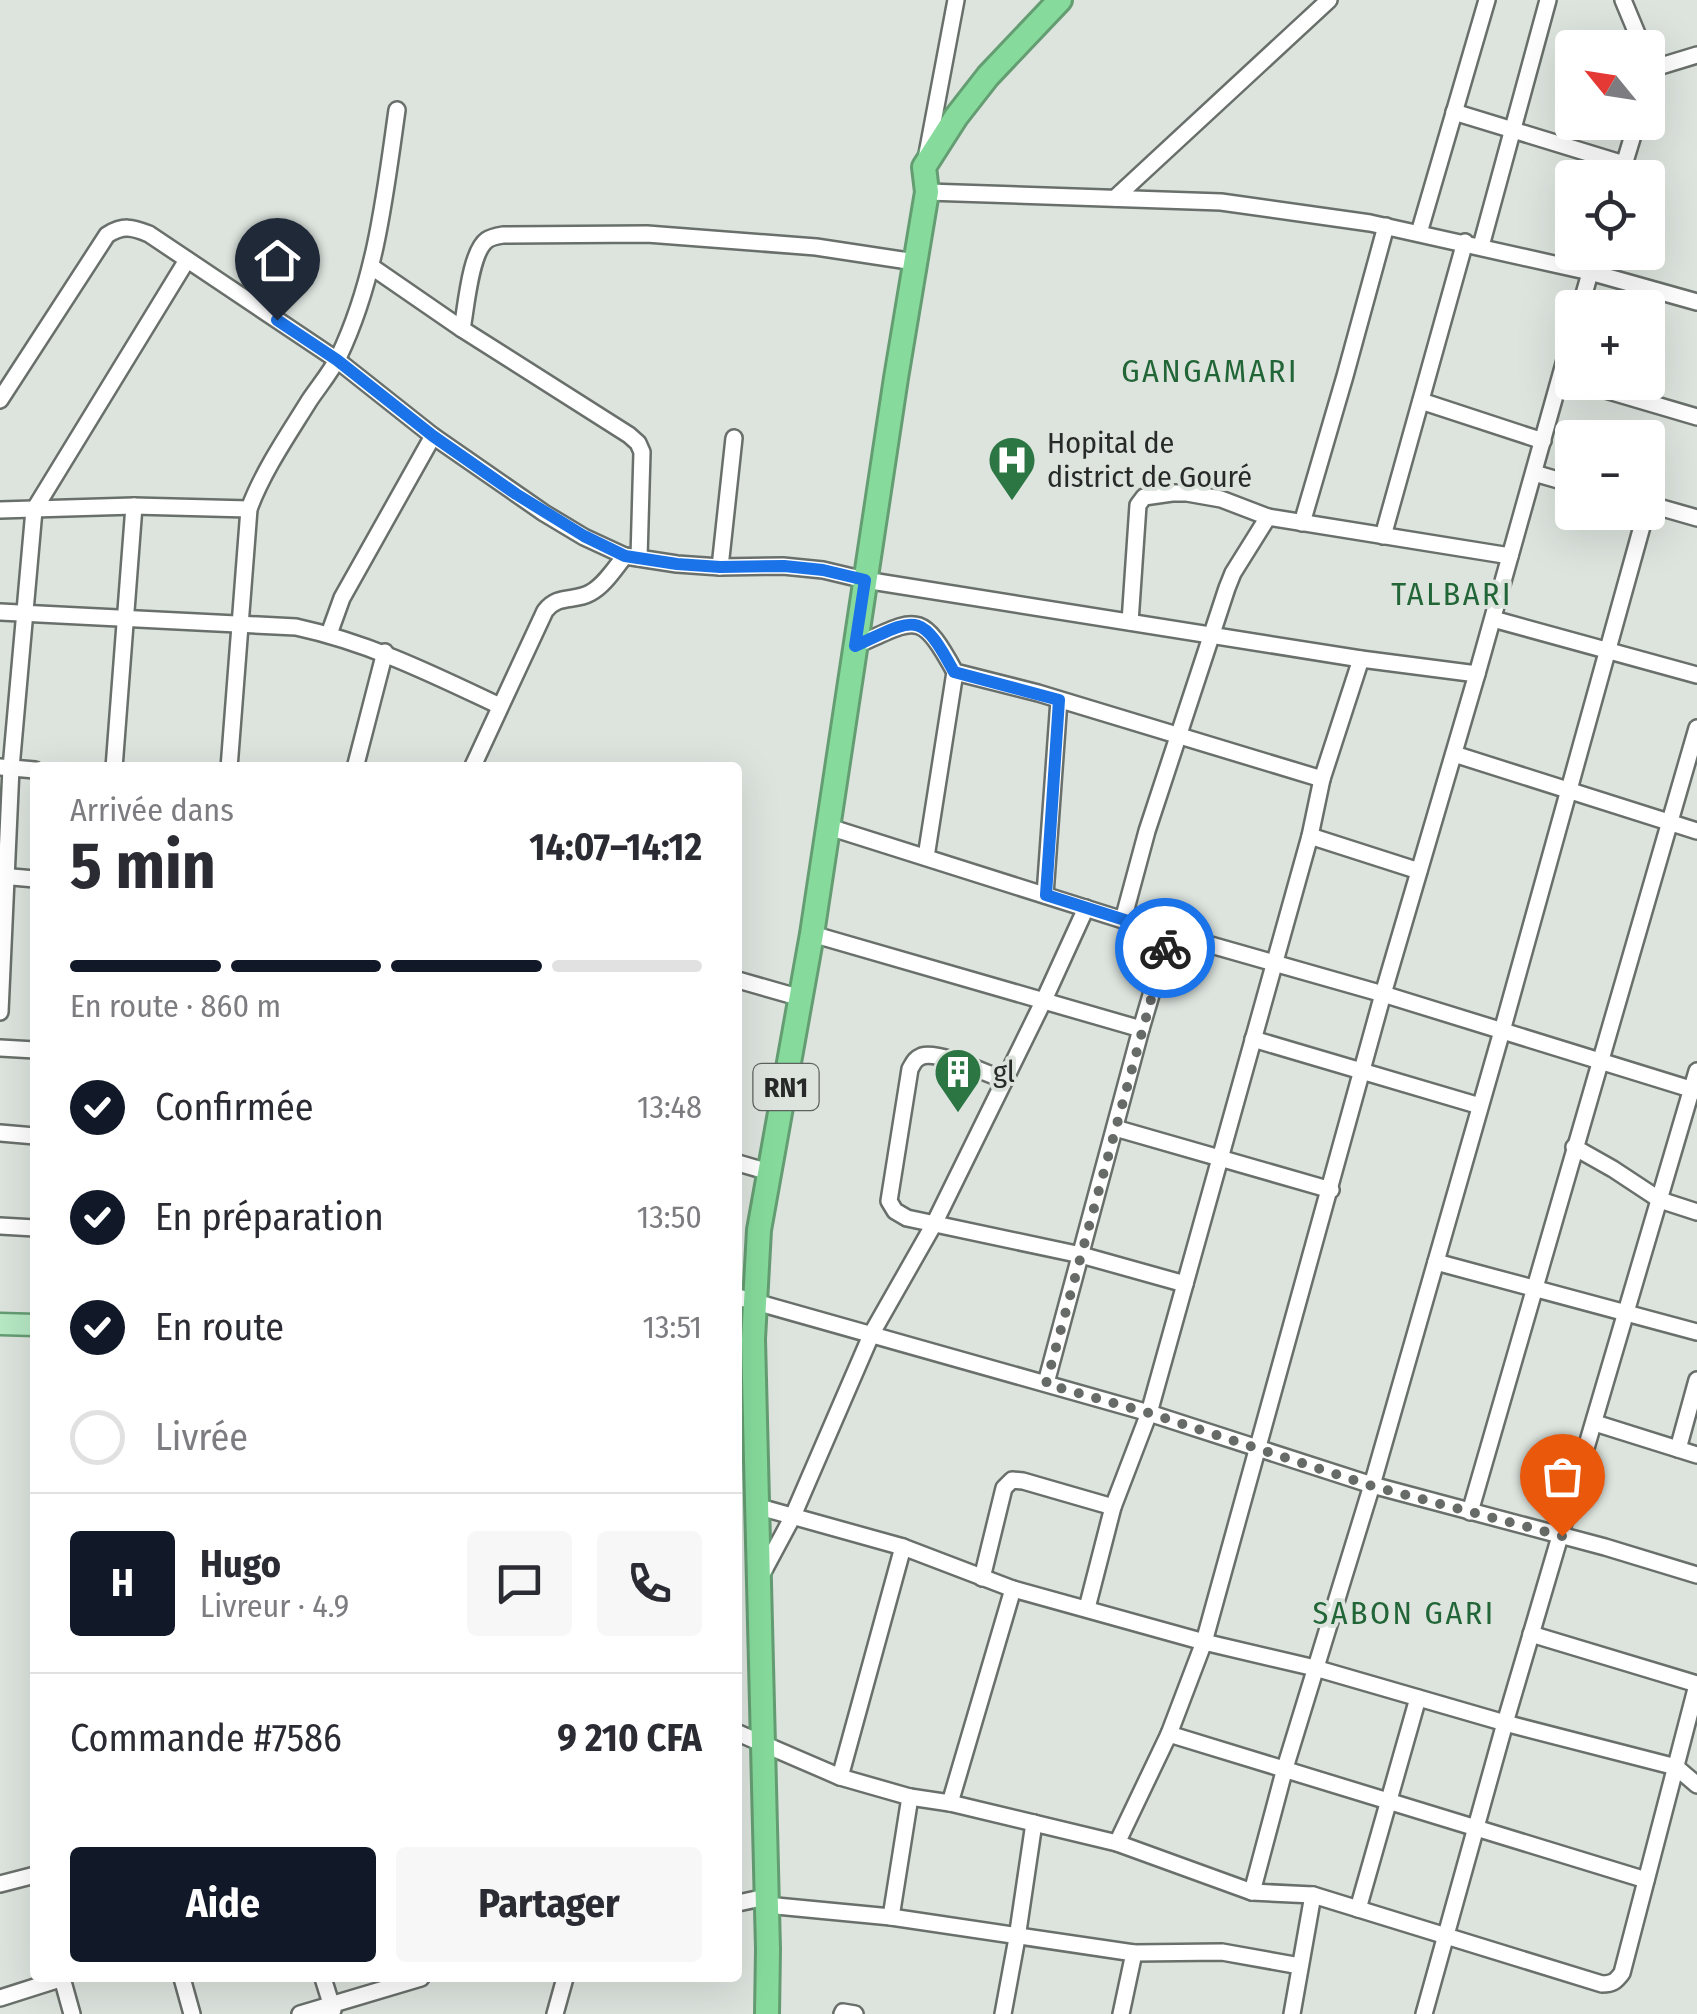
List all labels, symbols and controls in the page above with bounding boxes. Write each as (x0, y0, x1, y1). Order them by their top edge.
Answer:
north arrow (1555, 30, 1665, 140)
map controls (1555, 30, 1665, 530)
button: locate (1555, 160, 1665, 270)
pin (235, 218, 320, 321)
icon: home (250, 233, 305, 288)
button: + (1555, 290, 1665, 400)
district label: GANGAMARI (1121, 352, 1299, 390)
button: − (1555, 420, 1665, 530)
place label: Hopital de district de Gouré (1047, 425, 1252, 495)
hospital icon: Hopital de district de Gouré (986, 434, 1038, 502)
district label: TALBARI (1391, 575, 1513, 613)
text: Arrivée dans (70, 791, 234, 829)
text: 14:07–14:12 (529, 824, 702, 870)
text: 5 min (70, 827, 216, 905)
courier (1115, 898, 1215, 998)
icon: bike (1138, 921, 1193, 976)
text: En route · 860 m (70, 987, 281, 1025)
building icon: gl (932, 1046, 984, 1114)
place label: gl (993, 1054, 1015, 1090)
road number: RN1 (754, 1064, 818, 1110)
icon: check (70, 1080, 125, 1135)
text: Confirmée (155, 1084, 313, 1130)
text: 13:48 (637, 1088, 702, 1126)
icon: check (70, 1190, 125, 1245)
text: En préparation (155, 1194, 384, 1240)
text: 13:50 (637, 1198, 702, 1236)
icon: check (70, 1300, 125, 1355)
text: En route (155, 1304, 284, 1350)
text: 13:51 (643, 1308, 702, 1346)
text: Livrée (155, 1414, 248, 1460)
pin (1520, 1434, 1605, 1537)
icon: bag (1535, 1449, 1590, 1504)
button: chat (467, 1531, 572, 1636)
button: phone (597, 1531, 702, 1636)
text: Hugo (200, 1541, 281, 1587)
text: H (111, 1560, 134, 1606)
text: Livreur · 4.9 (200, 1587, 349, 1625)
district label: SABON GARI (1312, 1594, 1496, 1632)
text: Commande #7586 (70, 1715, 342, 1761)
text: 9 210 CFA (557, 1715, 702, 1761)
button: Aide (70, 1847, 376, 1962)
button: Partager (396, 1847, 702, 1962)

